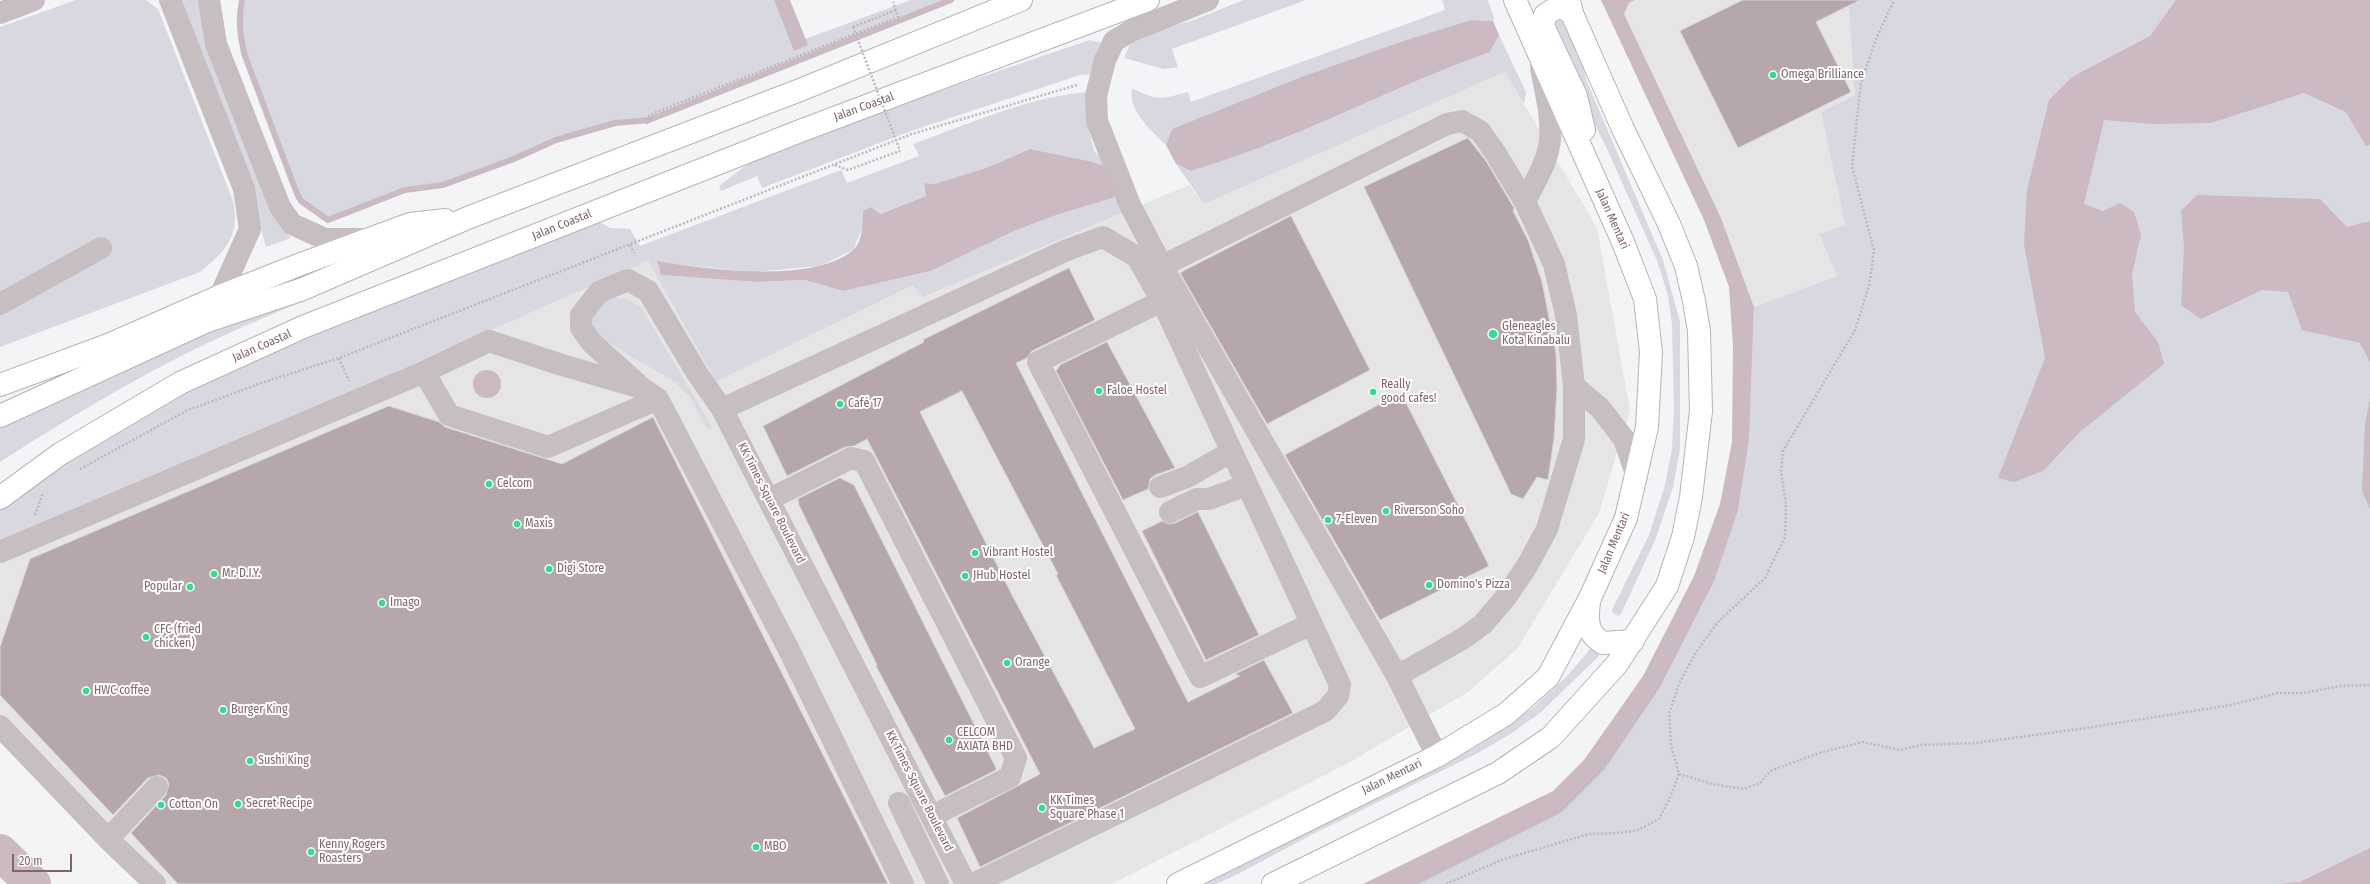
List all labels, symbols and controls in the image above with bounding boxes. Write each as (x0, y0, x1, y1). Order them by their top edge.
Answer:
place label: Omega Brilliance (1781, 68, 1864, 82)
marker: Omega Brilliance (1768, 70, 1778, 80)
street label: Jalan Coastal (832, 89, 896, 125)
street label: Jalan Mentari (1592, 186, 1632, 252)
street label: Jalan Coastal (530, 207, 594, 243)
place label: Gleneagles Kota Kinabalu (1502, 320, 1570, 348)
street label: Jalan Coastal (230, 327, 294, 365)
marker: Gleneagles Kota Kinabalu (1487, 328, 1499, 340)
place label: Really good cafes! (1381, 378, 1437, 406)
place label: Faloe Hostel (1107, 384, 1167, 398)
marker: Faloe Hostel (1094, 386, 1104, 396)
marker: Really good cafes! (1368, 387, 1378, 397)
place label: Café 17 (848, 397, 882, 411)
marker: Café 17 (835, 399, 845, 409)
street label: KK Times Square Boulevard (734, 440, 808, 566)
place label: Celcom (497, 477, 532, 491)
marker: Celcom (484, 479, 494, 489)
place label: Riverson Soho (1394, 504, 1464, 518)
marker: Riverson Soho (1381, 506, 1391, 516)
street label: Jalan Mentari (1595, 510, 1633, 576)
place label: 7-Eleven (1336, 513, 1377, 527)
marker: 7-Eleven (1323, 515, 1333, 525)
place label: Maxis (525, 517, 553, 531)
marker: Maxis (512, 519, 522, 529)
place label: Vibrant Hostel (983, 546, 1053, 560)
marker: Vibrant Hostel (970, 548, 980, 558)
place label: Digi Store (557, 562, 604, 576)
marker: Digi Store (544, 564, 554, 574)
place label: Mr. D.I.Y. (222, 567, 260, 581)
marker: Mr. D.I.Y. (209, 569, 219, 579)
place label: JHub Hostel (973, 569, 1031, 583)
marker: JHub Hostel (960, 571, 970, 581)
place label: Domino's Pizza (1437, 578, 1510, 592)
place label: Popular (144, 580, 182, 594)
marker: Domino's Pizza (1424, 580, 1434, 590)
marker: Popular (185, 582, 195, 592)
place label: Imago (390, 596, 420, 610)
marker: Imago (377, 598, 387, 608)
place label: CFC (fried chicken) (154, 623, 201, 651)
marker: CFC (fried chicken) (141, 632, 151, 642)
place label: Orange (1015, 656, 1050, 670)
marker: Orange (1002, 658, 1012, 668)
place label: HWC coffee (94, 684, 149, 698)
marker: HWC coffee (81, 686, 91, 696)
place label: Burger King (231, 703, 288, 717)
marker: Burger King (218, 705, 228, 715)
place label: CELCOM AXIATA BHD (957, 726, 1013, 754)
street label: KK Times Square Boulevard (882, 728, 956, 854)
marker: CELCOM AXIATA BHD (944, 735, 954, 745)
place label: Sushi King (258, 754, 309, 768)
marker: Sushi King (245, 756, 255, 766)
street label: Jalan Mentari (1360, 756, 1424, 798)
place label: KK Times Square Phase 1 (1050, 794, 1124, 822)
place label: Secret Recipe (246, 797, 312, 811)
place label: Cotton On (169, 798, 218, 812)
marker: Secret Recipe (233, 799, 243, 809)
marker: Cotton On (156, 800, 166, 810)
marker: KK Times Square Phase 1 (1037, 803, 1047, 813)
place label: Kenny Rogers Roasters (319, 838, 385, 866)
place label: MBO (764, 840, 787, 854)
marker: MBO (751, 842, 761, 852)
scale bar (14, 846, 74, 872)
marker: Kenny Rogers Roasters (306, 847, 316, 857)
text: 20 m (19, 854, 43, 868)

